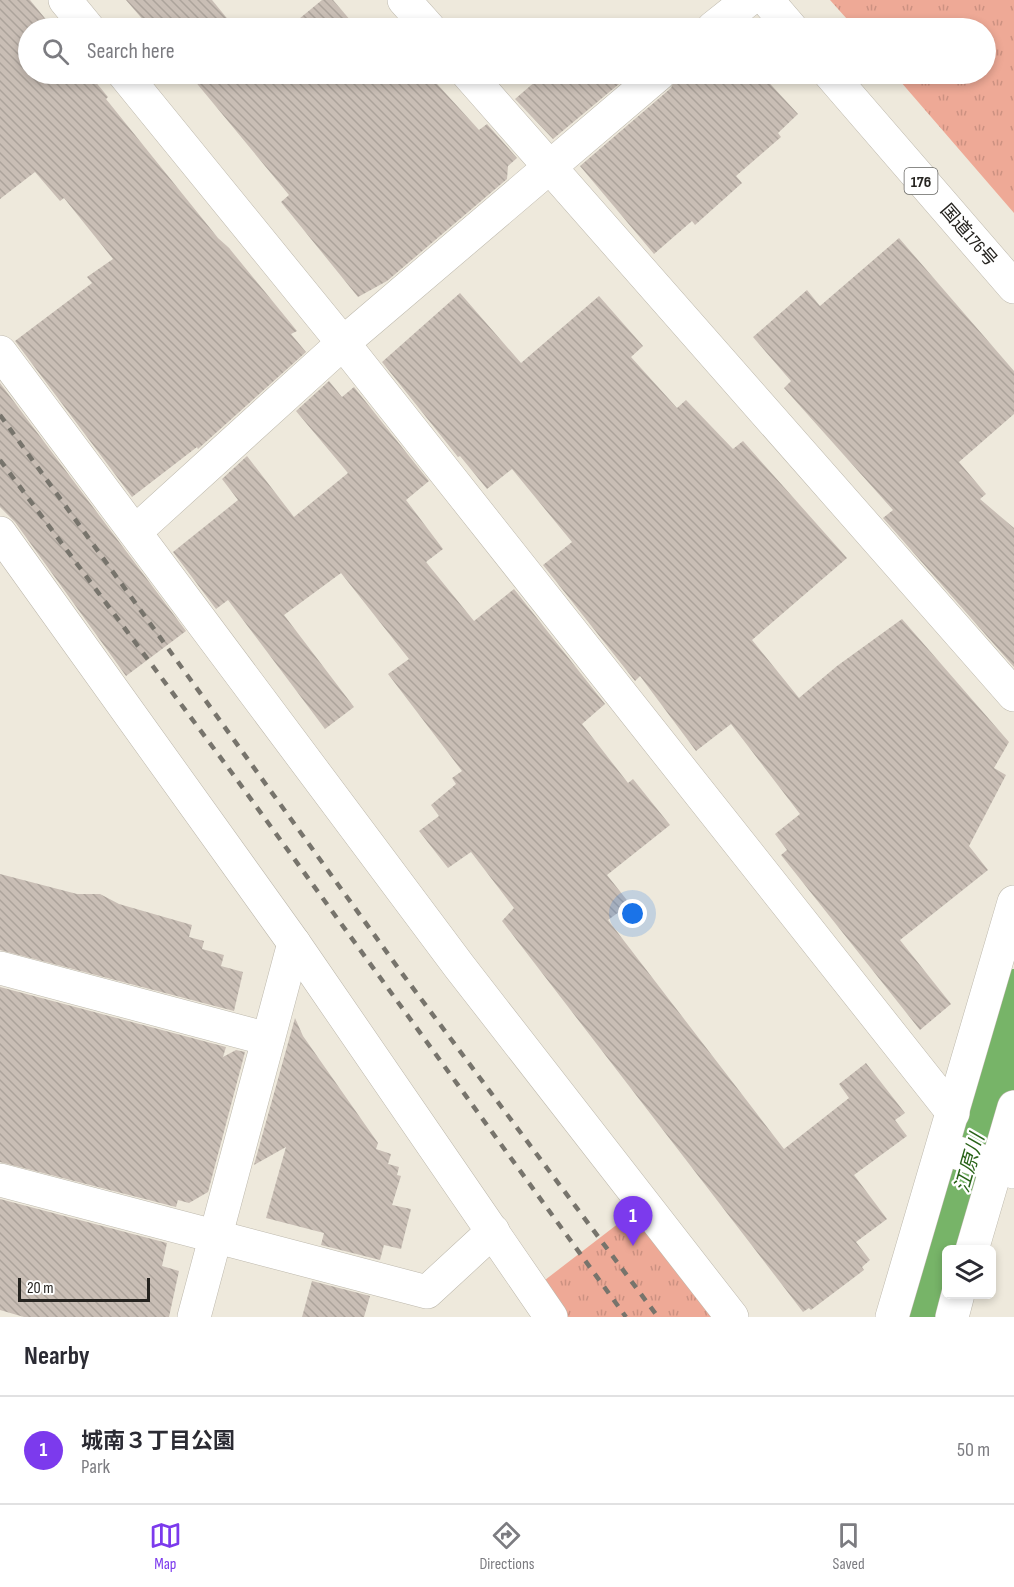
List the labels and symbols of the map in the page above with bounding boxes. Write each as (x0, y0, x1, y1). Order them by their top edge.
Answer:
road number: 176 (904, 168, 938, 194)
street label: 国道176号 (936, 200, 1001, 271)
your location (618, 899, 647, 928)
water label: 江原川 (950, 1129, 990, 1195)
pin: 1 (614, 1196, 652, 1246)
scale bar (18, 1275, 150, 1302)

